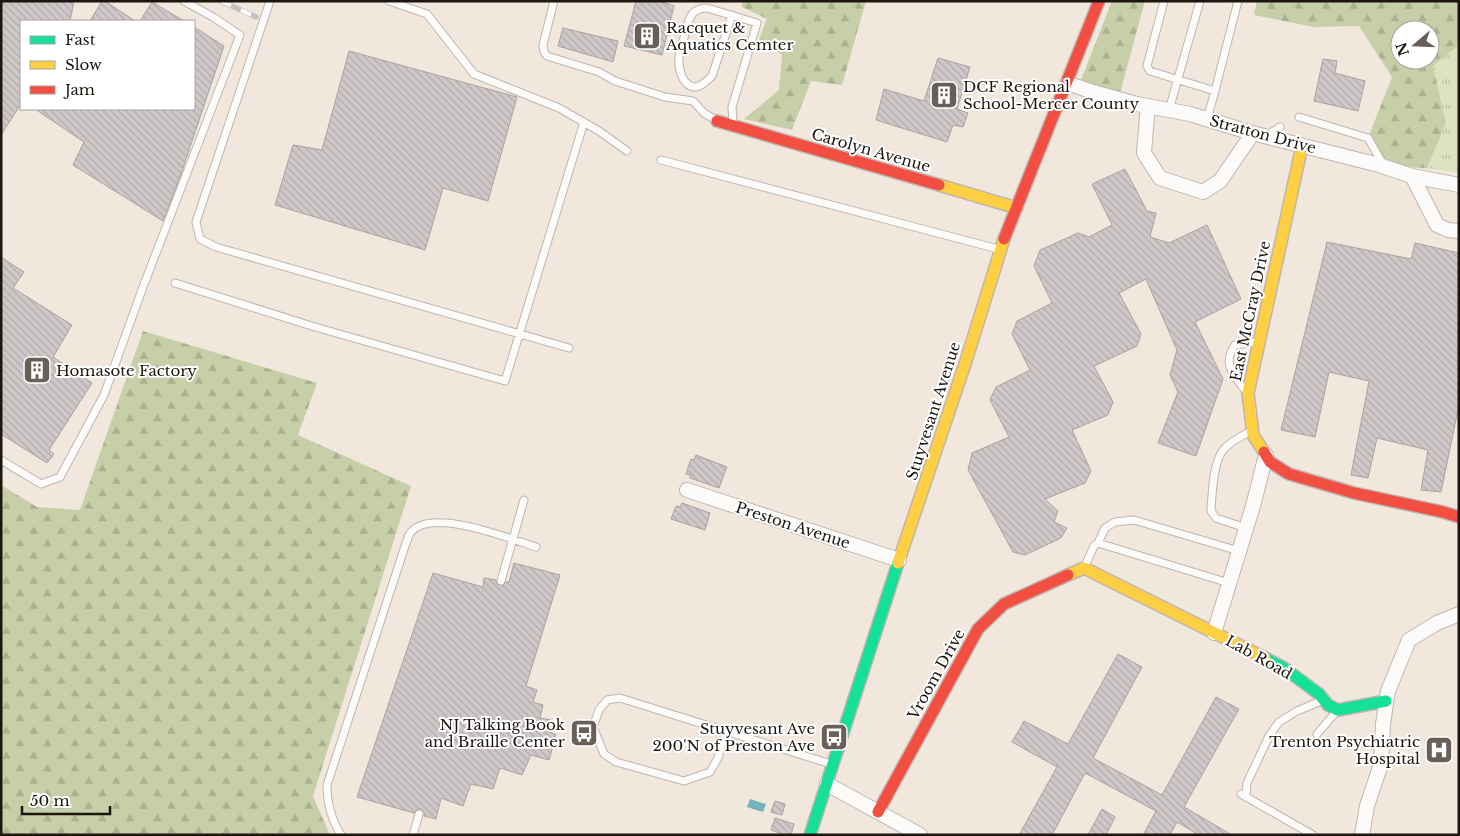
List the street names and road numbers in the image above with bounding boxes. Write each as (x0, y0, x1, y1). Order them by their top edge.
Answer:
street label: Stratton Drive (1208, 111, 1318, 157)
street label: Carolyn Avenue (809, 124, 933, 176)
street label: East McCray Drive (1226, 239, 1274, 383)
street label: Stuyvesant Avenue (902, 339, 964, 483)
street label: Preston Avenue (733, 498, 853, 552)
street label: Vroom Drive (903, 625, 969, 724)
street label: Lab Road (1222, 631, 1296, 683)

